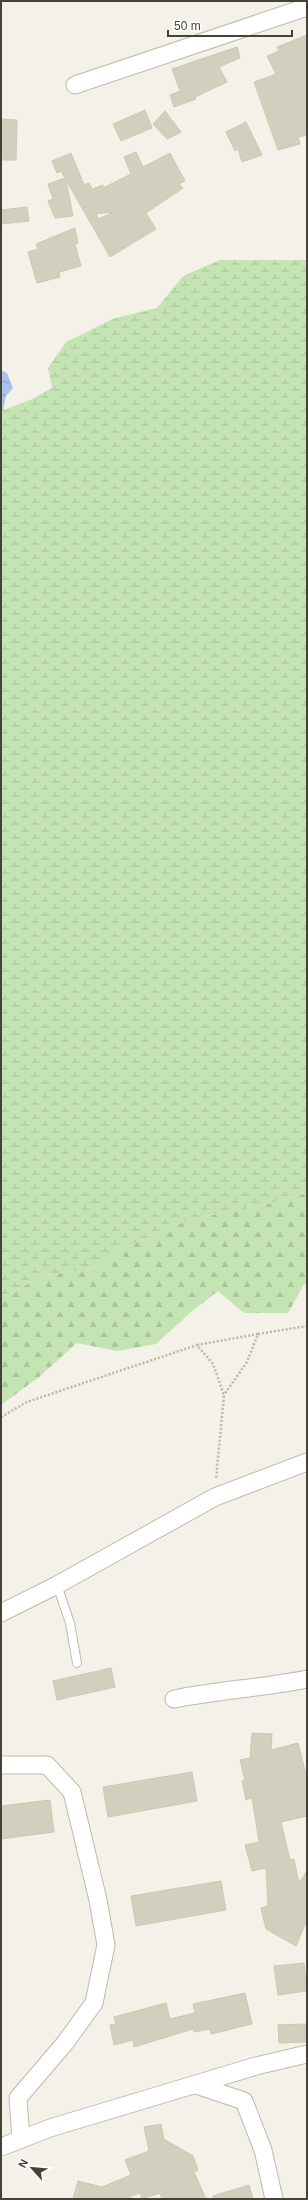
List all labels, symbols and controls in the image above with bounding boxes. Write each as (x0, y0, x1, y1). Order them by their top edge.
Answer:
scale bar (168, 12, 292, 38)
text: 50 m (174, 19, 201, 33)
north arrow (12, 2148, 52, 2188)
text: N (16, 2157, 30, 2170)

